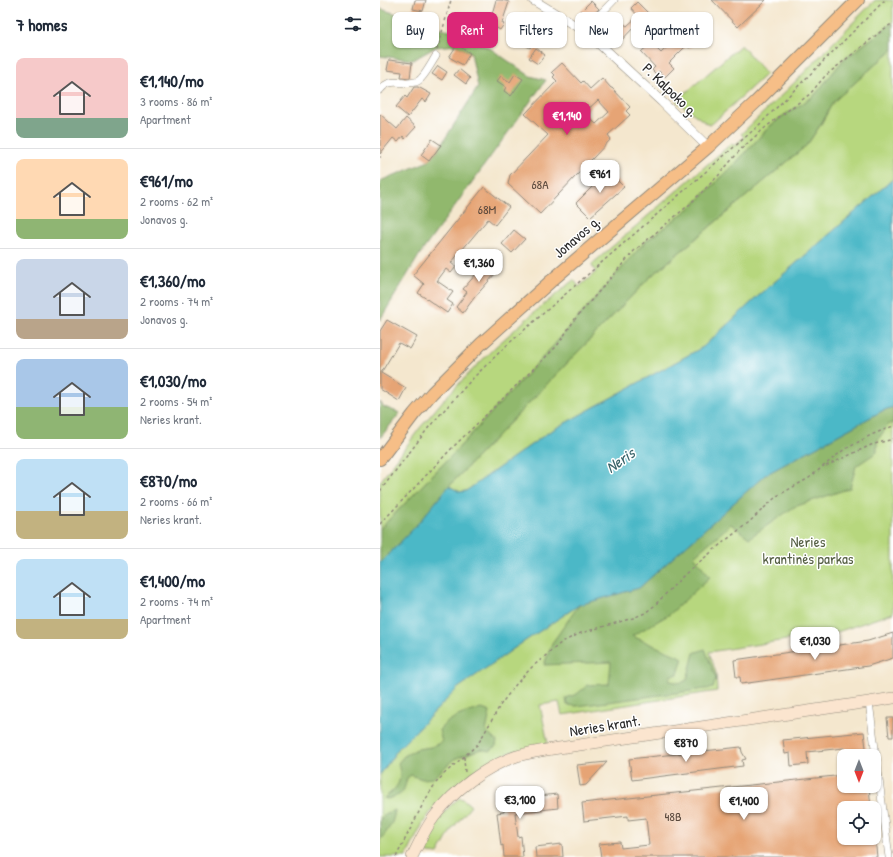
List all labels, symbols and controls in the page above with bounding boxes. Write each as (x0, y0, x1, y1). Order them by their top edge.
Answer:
chip: Buy (392, 12, 439, 48)
chip: Rent (447, 12, 498, 48)
chip: Filters (506, 12, 567, 48)
chip: New (575, 12, 623, 48)
chip: Apartment (631, 12, 713, 48)
text: 7 homes (16, 13, 67, 36)
icon: filters (342, 13, 364, 35)
street label: P. Kalpoko g. (638, 58, 703, 121)
text: €1,140/mo (140, 69, 204, 92)
icon: home (48, 74, 96, 122)
text: 3 rooms · 86 m² (140, 92, 212, 110)
pin: €1,140 (534, 102, 600, 136)
text: €1,140 (552, 106, 582, 124)
text: Apartment (140, 110, 191, 128)
pin: €961 (576, 160, 624, 194)
text: €961 (590, 164, 610, 182)
text: €961/mo (140, 169, 193, 192)
icon: home (48, 175, 96, 223)
house number: 68A (531, 175, 549, 193)
text: 2 rooms · 62 m² (140, 192, 213, 210)
house number: 68M (478, 200, 497, 218)
text: Jonavos g. (140, 210, 188, 228)
street label: Jonavos g. (549, 211, 604, 263)
pin: €1,360 (446, 249, 512, 283)
text: €1,360 (464, 253, 494, 271)
text: €1,360/mo (140, 269, 205, 292)
icon: home (48, 275, 96, 323)
text: 2 rooms · 74 m² (140, 292, 213, 310)
text: Jonavos g. (140, 310, 188, 328)
text: €1,030/mo (140, 369, 206, 392)
icon: home (48, 375, 96, 423)
text: 2 rooms · 54 m² (140, 392, 212, 410)
text: Neries krant. (140, 410, 202, 428)
water label: Neris (601, 441, 640, 478)
text: €870/mo (140, 469, 197, 492)
icon: home (48, 475, 96, 523)
text: 2 rooms · 66 m² (140, 492, 212, 510)
text: Neries krant. (140, 510, 202, 528)
park label: Neries krantinės parkas (762, 531, 854, 569)
text: €1,400/mo (140, 569, 205, 592)
icon: home (48, 575, 96, 623)
text: 2 rooms · 74 m² (140, 592, 213, 610)
text: Apartment (140, 610, 191, 628)
pin: €1,030 (782, 627, 848, 661)
text: €1,030 (799, 631, 831, 649)
street label: Neries krant. (568, 710, 642, 741)
pin: €870 (662, 729, 710, 763)
text: €870 (674, 733, 698, 751)
north arrow (837, 749, 881, 793)
map controls (837, 749, 881, 845)
pin: €3,100 (487, 786, 553, 820)
pin: €1,400 (711, 787, 777, 821)
text: €3,100 (504, 790, 536, 808)
text: €1,400 (729, 791, 759, 809)
button: locate (837, 801, 881, 845)
house number: 48B (664, 807, 682, 825)

